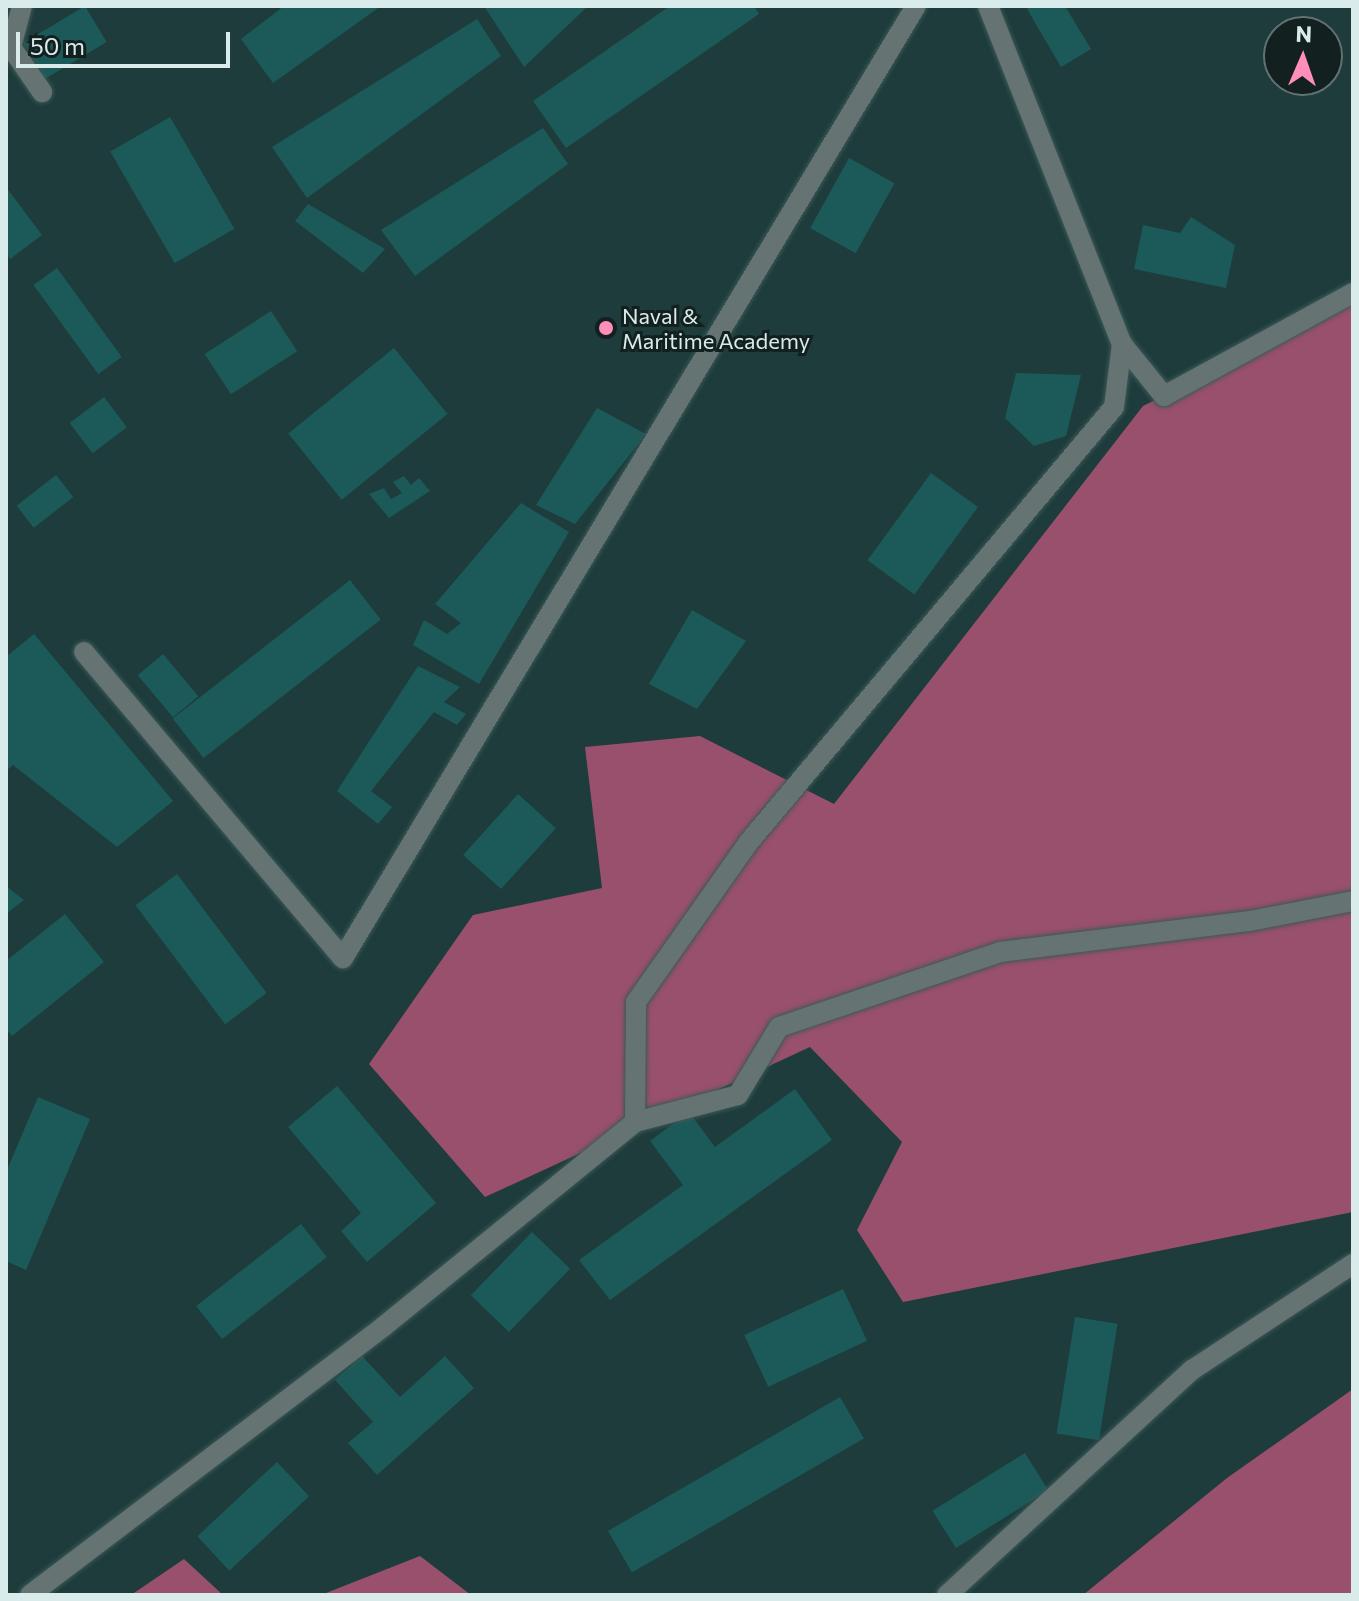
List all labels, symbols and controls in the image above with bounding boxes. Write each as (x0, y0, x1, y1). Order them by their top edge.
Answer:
scale bar (20, 16, 234, 66)
north arrow (1263, 16, 1343, 96)
text: N (1295, 20, 1313, 47)
text: 50 m (30, 31, 85, 60)
place label: Naval & Maritime Academy (622, 302, 810, 354)
marker: Naval & Maritime Academy (597, 319, 615, 337)

